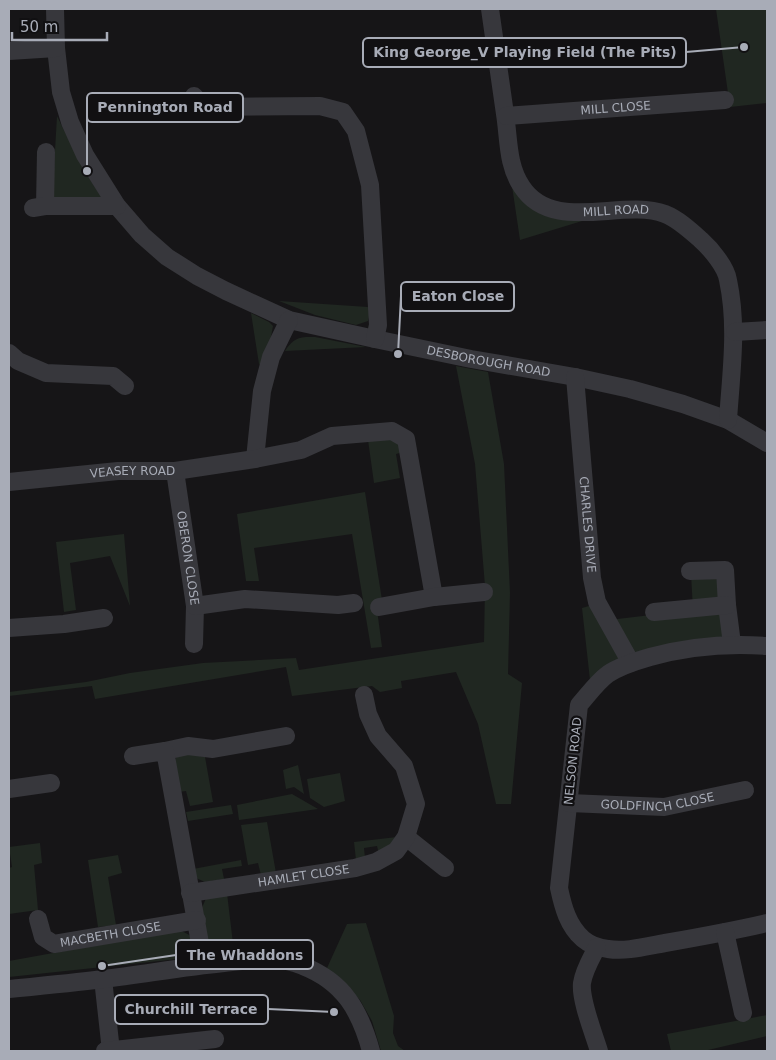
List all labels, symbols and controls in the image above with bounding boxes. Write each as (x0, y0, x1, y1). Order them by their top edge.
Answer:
scale bar (12, 10, 108, 42)
text: 50 m (20, 18, 58, 36)
callout: King George_V Playing Field (The Pits) (363, 38, 686, 67)
text: King George_V Playing Field (The Pits) (373, 44, 677, 61)
callout: Pennington Road (87, 93, 243, 122)
street label: MILL CLOSE (580, 98, 651, 118)
text: Pennington Road (97, 99, 233, 115)
street label: MILL ROAD (583, 203, 650, 219)
callout: Eaton Close (401, 282, 514, 311)
text: Eaton Close (412, 288, 504, 304)
street label: DESBOROUGH ROAD (425, 343, 552, 380)
street label: VEASEY ROAD (89, 464, 175, 481)
street label: CHARLES DRIVE (576, 476, 599, 573)
street label: OBERON CLOSE (174, 510, 202, 606)
street label: NELSON ROAD (561, 716, 585, 806)
street label: GOLDFINCH CLOSE (600, 790, 716, 814)
street label: HAMLET CLOSE (257, 862, 350, 890)
street label: MACBETH CLOSE (59, 919, 162, 950)
callout: The Whaddons (176, 940, 313, 969)
text: The Whaddons (187, 947, 303, 963)
callout: Churchill Terrace (115, 995, 268, 1024)
text: Churchill Terrace (125, 1001, 257, 1017)

